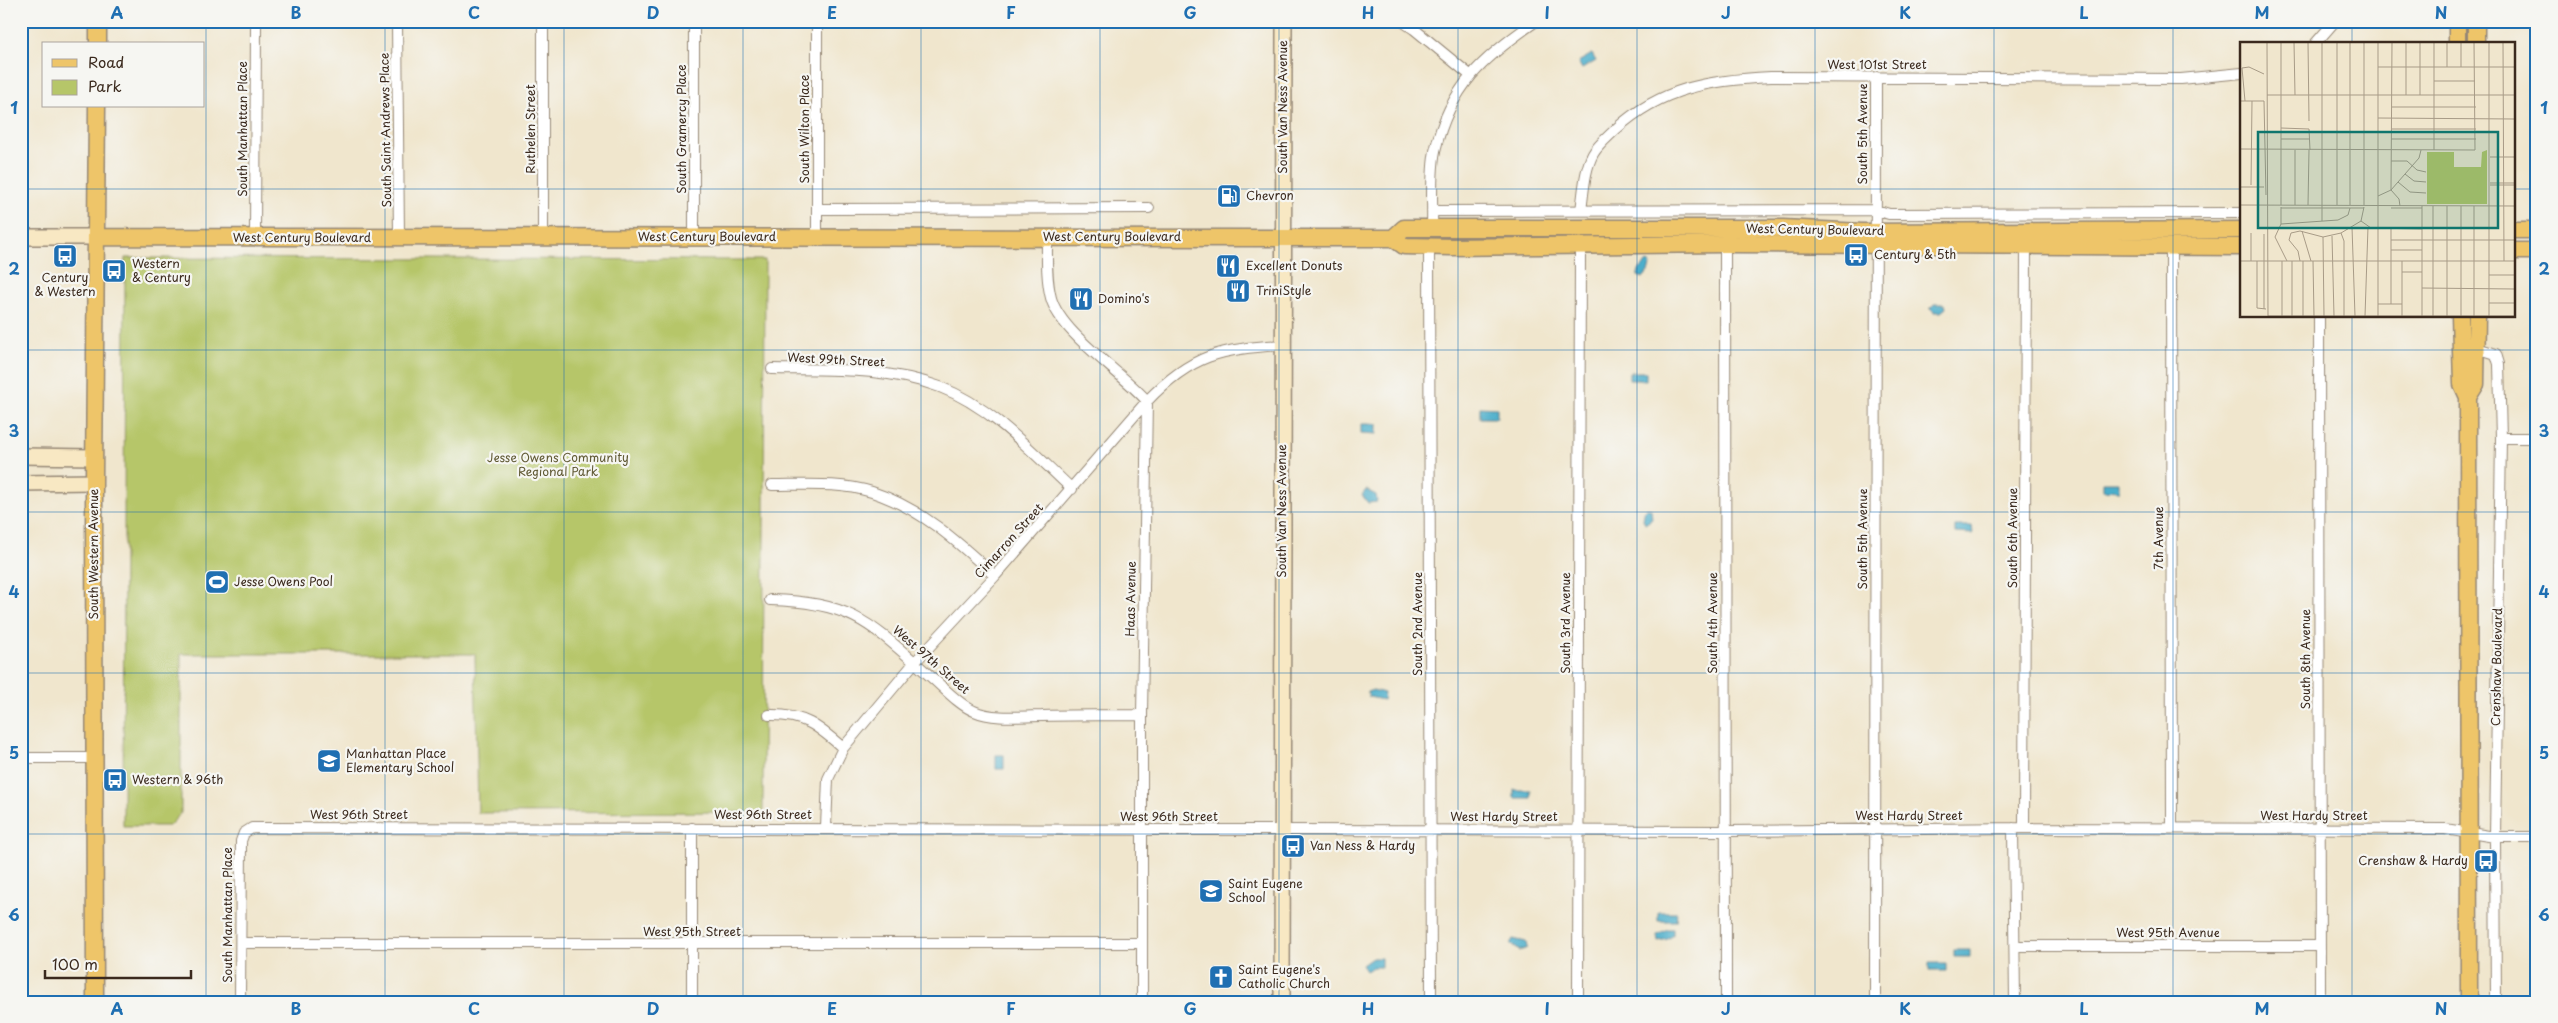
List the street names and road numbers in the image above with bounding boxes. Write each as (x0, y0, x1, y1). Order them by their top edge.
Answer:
street label: South Van Ness Avenue (1273, 40, 1291, 174)
street label: South Saint Andrews Place (375, 53, 395, 207)
street label: West 101st Street (1827, 55, 1927, 73)
street label: South Manhattan Place (233, 61, 251, 197)
street label: South Gramercy Place (672, 64, 690, 194)
street label: South Wilton Place (795, 75, 813, 183)
street label: Ruthelen Street (521, 84, 539, 174)
street label: South 5th Avenue (1853, 84, 1871, 184)
street label: West Century Boulevard (1746, 219, 1885, 239)
street label: West Century Boulevard (638, 227, 777, 245)
street label: West Century Boulevard (1043, 227, 1182, 245)
street label: West Century Boulevard (233, 228, 372, 246)
street label: West 99th Street (787, 347, 885, 371)
street label: South Van Ness Avenue (1272, 444, 1290, 578)
street label: South 6th Avenue (2003, 487, 2021, 588)
street label: South Western Avenue (84, 488, 102, 619)
street label: South 5th Avenue (1853, 489, 1871, 589)
street label: Cimarron Street (970, 499, 1047, 582)
street label: 7th Avenue (2149, 506, 2167, 570)
street label: Haas Avenue (1120, 561, 1140, 637)
street label: South 2nd Avenue (1408, 572, 1426, 676)
street label: South 3rd Avenue (1556, 572, 1574, 674)
street label: South 4th Avenue (1703, 572, 1721, 674)
street label: Crenshaw Boulevard (2486, 607, 2506, 726)
street label: South 8th Avenue (2296, 608, 2314, 709)
street label: West 97th Street (889, 621, 974, 698)
street label: West 96th Street (310, 805, 408, 823)
street label: West 96th Street (714, 805, 812, 823)
street label: West Hardy Street (1855, 806, 1963, 824)
street label: West Hardy Street (2260, 806, 2368, 824)
street label: West 96th Street (1120, 807, 1218, 825)
street label: West Hardy Street (1450, 807, 1558, 825)
street label: South Manhattan Place (218, 847, 236, 983)
street label: West 95th Street (643, 922, 741, 940)
street label: West 95th Avenue (2116, 923, 2220, 941)

